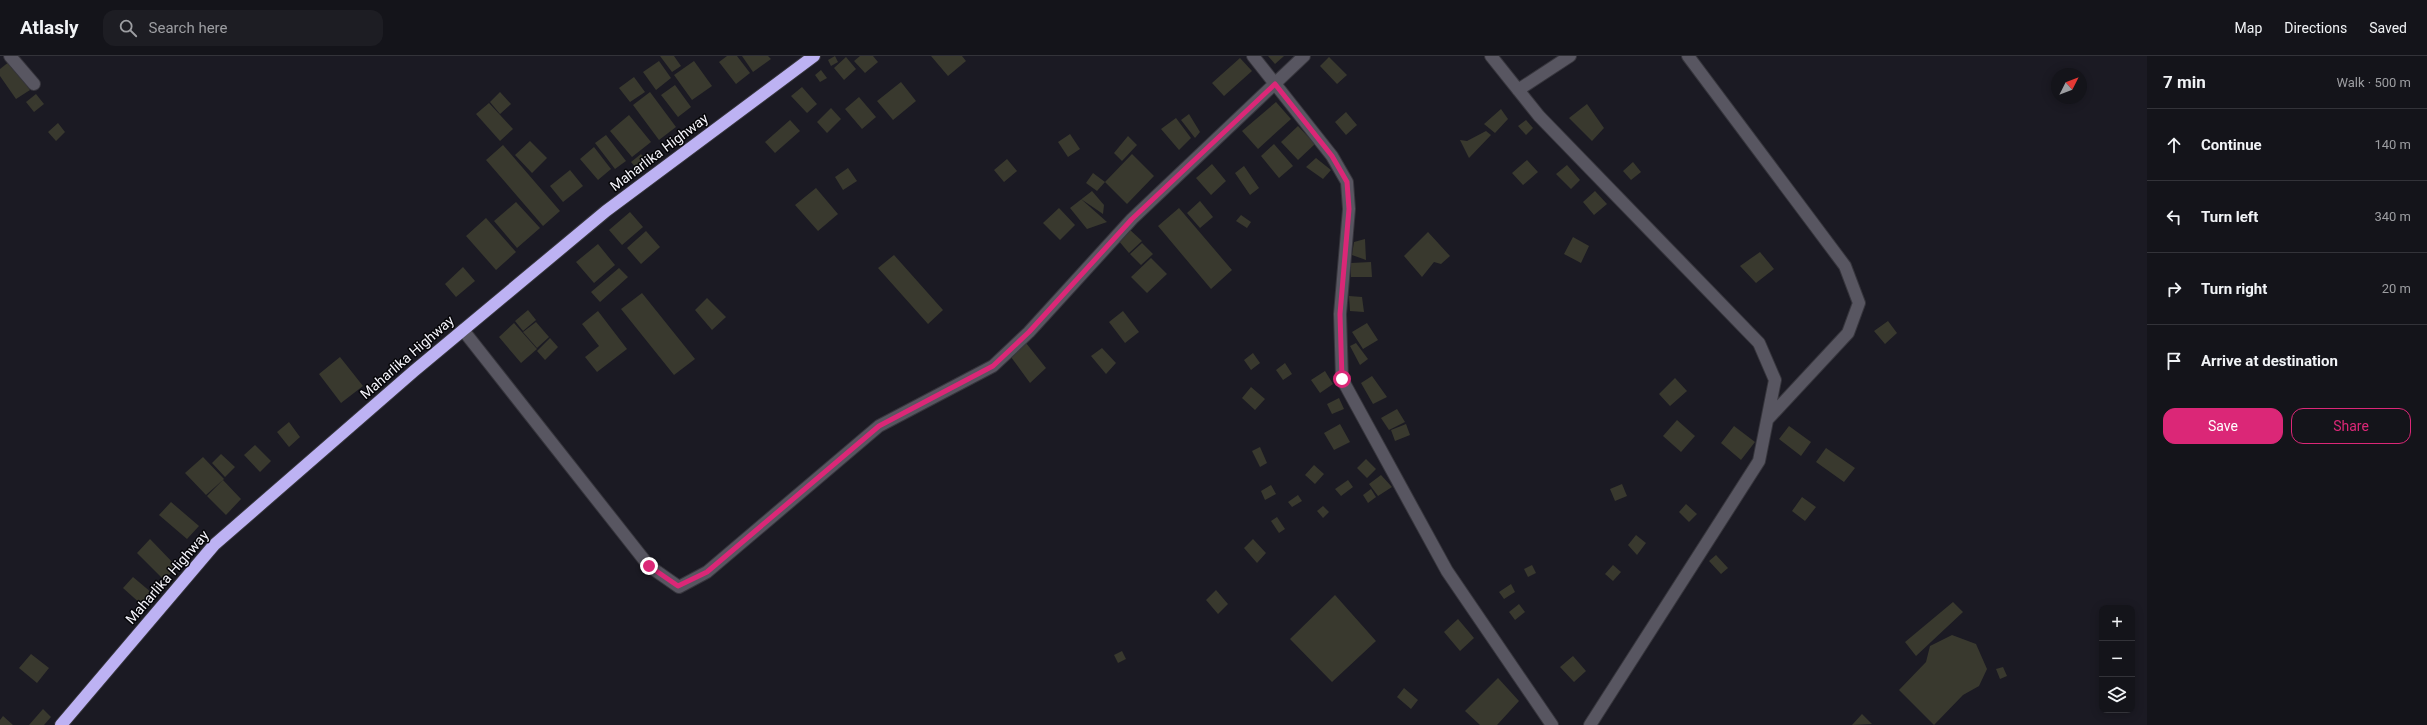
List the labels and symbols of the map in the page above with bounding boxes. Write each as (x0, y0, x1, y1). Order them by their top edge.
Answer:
north arrow (2051, 68, 2087, 104)
street label: Maharlika Highway (607, 110, 711, 194)
street label: Maharlika Highway (357, 312, 457, 402)
route start (1333, 370, 1351, 388)
street label: Maharlika Highway (122, 527, 212, 627)
route end (640, 557, 658, 575)

